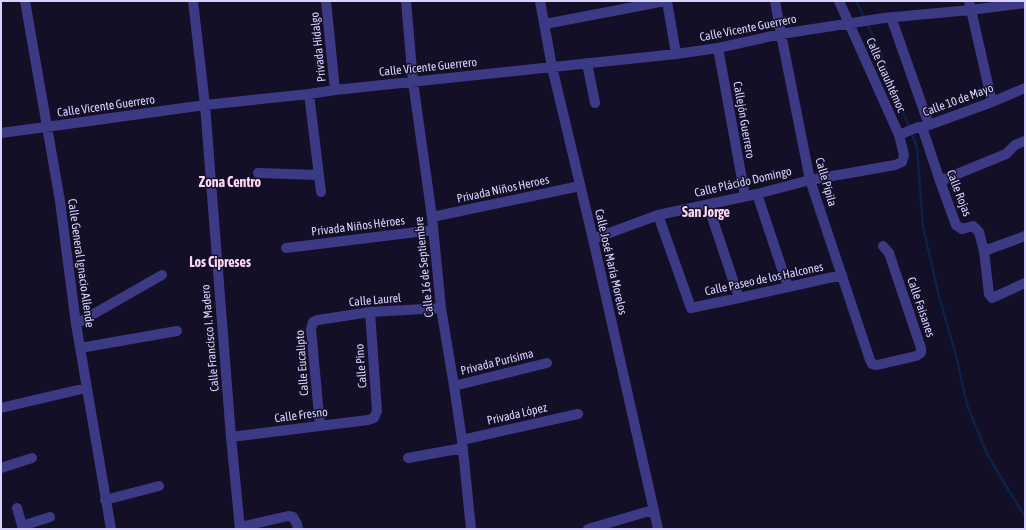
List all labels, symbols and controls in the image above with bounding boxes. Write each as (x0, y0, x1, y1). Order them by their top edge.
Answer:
street label: Privada Hidalgo (307, 11, 329, 83)
street label: Calle Vicente Guerrero (698, 12, 798, 44)
street label: Calle Cuauhtémoc (863, 36, 909, 115)
street label: Calle Vicente Guerrero (378, 55, 478, 79)
street label: Callejón Guerrero (730, 80, 758, 160)
street label: Calle 10 de Mayo (921, 81, 996, 119)
street label: Calle Vicente Guerrero (56, 92, 156, 120)
street label: Calle Pípila (812, 156, 840, 208)
street label: Calle Plácido Domingo (693, 164, 793, 200)
street label: Calle Rojas (944, 168, 974, 218)
street label: Privada Niños Heroes (456, 172, 550, 206)
district label: Zona Centro (199, 174, 262, 190)
street label: Calle General Ignacio Allende (65, 198, 97, 328)
district label: San Jorge (682, 204, 730, 220)
street label: Calle José María Morelos (592, 208, 630, 316)
street label: Privada Niños Héroes (311, 213, 405, 239)
street label: Calle 16 de Septiembre (412, 216, 436, 318)
district label: Los Cipreses (189, 254, 251, 270)
street label: Calle Paseo de los Halcones (703, 260, 825, 298)
street label: Calle Faisanes (904, 275, 938, 339)
street label: Calle Francisco I. Madero (198, 283, 222, 392)
street label: Calle Laurel (348, 291, 403, 309)
street label: Calle Eucalipto (293, 329, 311, 396)
street label: Calle Pino (352, 343, 370, 389)
street label: Privada Purísima (459, 346, 535, 378)
street label: Privada López (486, 400, 549, 428)
street label: Calle Fresno (274, 405, 329, 425)

